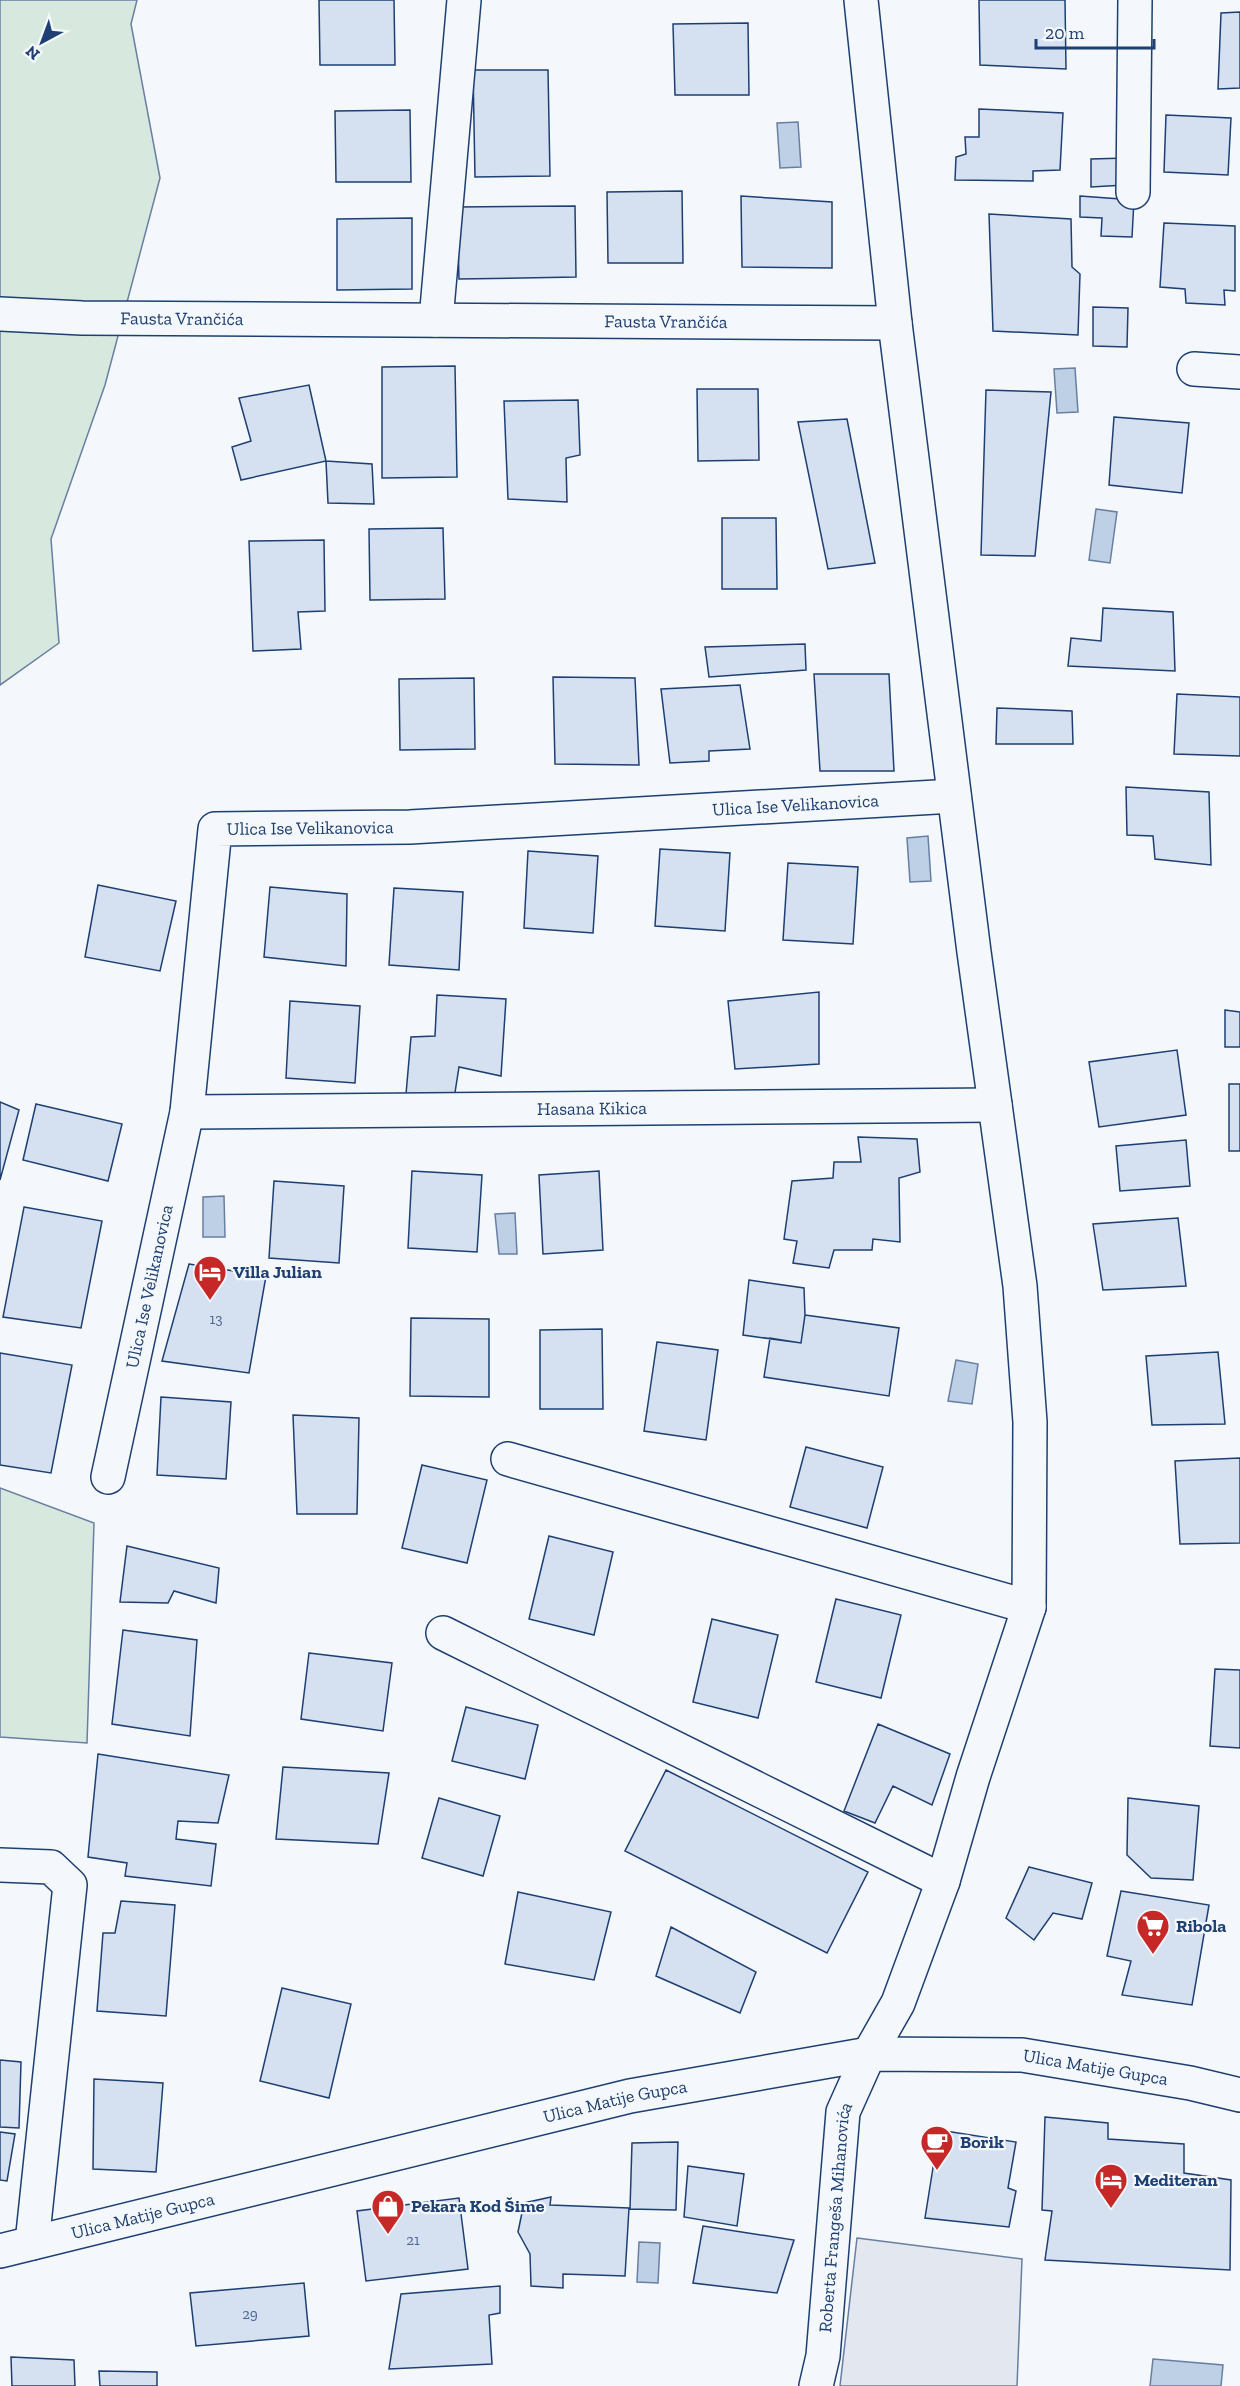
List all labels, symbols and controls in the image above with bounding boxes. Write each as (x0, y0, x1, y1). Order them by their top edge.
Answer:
north arrow (12, 12, 72, 72)
scale bar (1036, 12, 1154, 50)
text: 20 m (1045, 22, 1085, 44)
text: N (22, 42, 43, 64)
street label: Fausta Vrančića (120, 307, 244, 330)
street label: Fausta Vrančića (604, 310, 728, 333)
street label: Ulica Ise Velikanovica (712, 789, 880, 821)
street label: Ulica Ise Velikanovica (227, 816, 394, 840)
street label: Hasana Kikica (537, 1097, 647, 1120)
street label: Ulica Ise Velikanovica (121, 1202, 178, 1370)
hotel icon: Villa Julian (192, 1254, 228, 1301)
place label: Villa Julian (233, 1261, 322, 1283)
house number: 13 (209, 1310, 223, 1328)
supermarket icon: Ribola (1135, 1908, 1171, 1955)
place label: Ribola (1176, 1915, 1226, 1937)
street label: Ulica Matije Gupca (1021, 2044, 1170, 2090)
street label: Ulica Matije Gupca (541, 2075, 689, 2128)
street label: Roberta Frangeša Mihanovića (814, 2098, 857, 2333)
cafe icon: Borik (919, 2124, 955, 2171)
place label: Borik (960, 2131, 1004, 2153)
hotel icon: Mediteran (1093, 2162, 1129, 2209)
place label: Mediteran (1134, 2169, 1218, 2191)
street label: Ulica Matije Gupca (69, 2188, 217, 2244)
shop icon: Pekara Kod Šime (370, 2188, 406, 2235)
place label: Pekara Kod Šime (411, 2195, 545, 2217)
house number: 21 (406, 2231, 420, 2249)
house number: 29 (242, 2305, 258, 2323)

